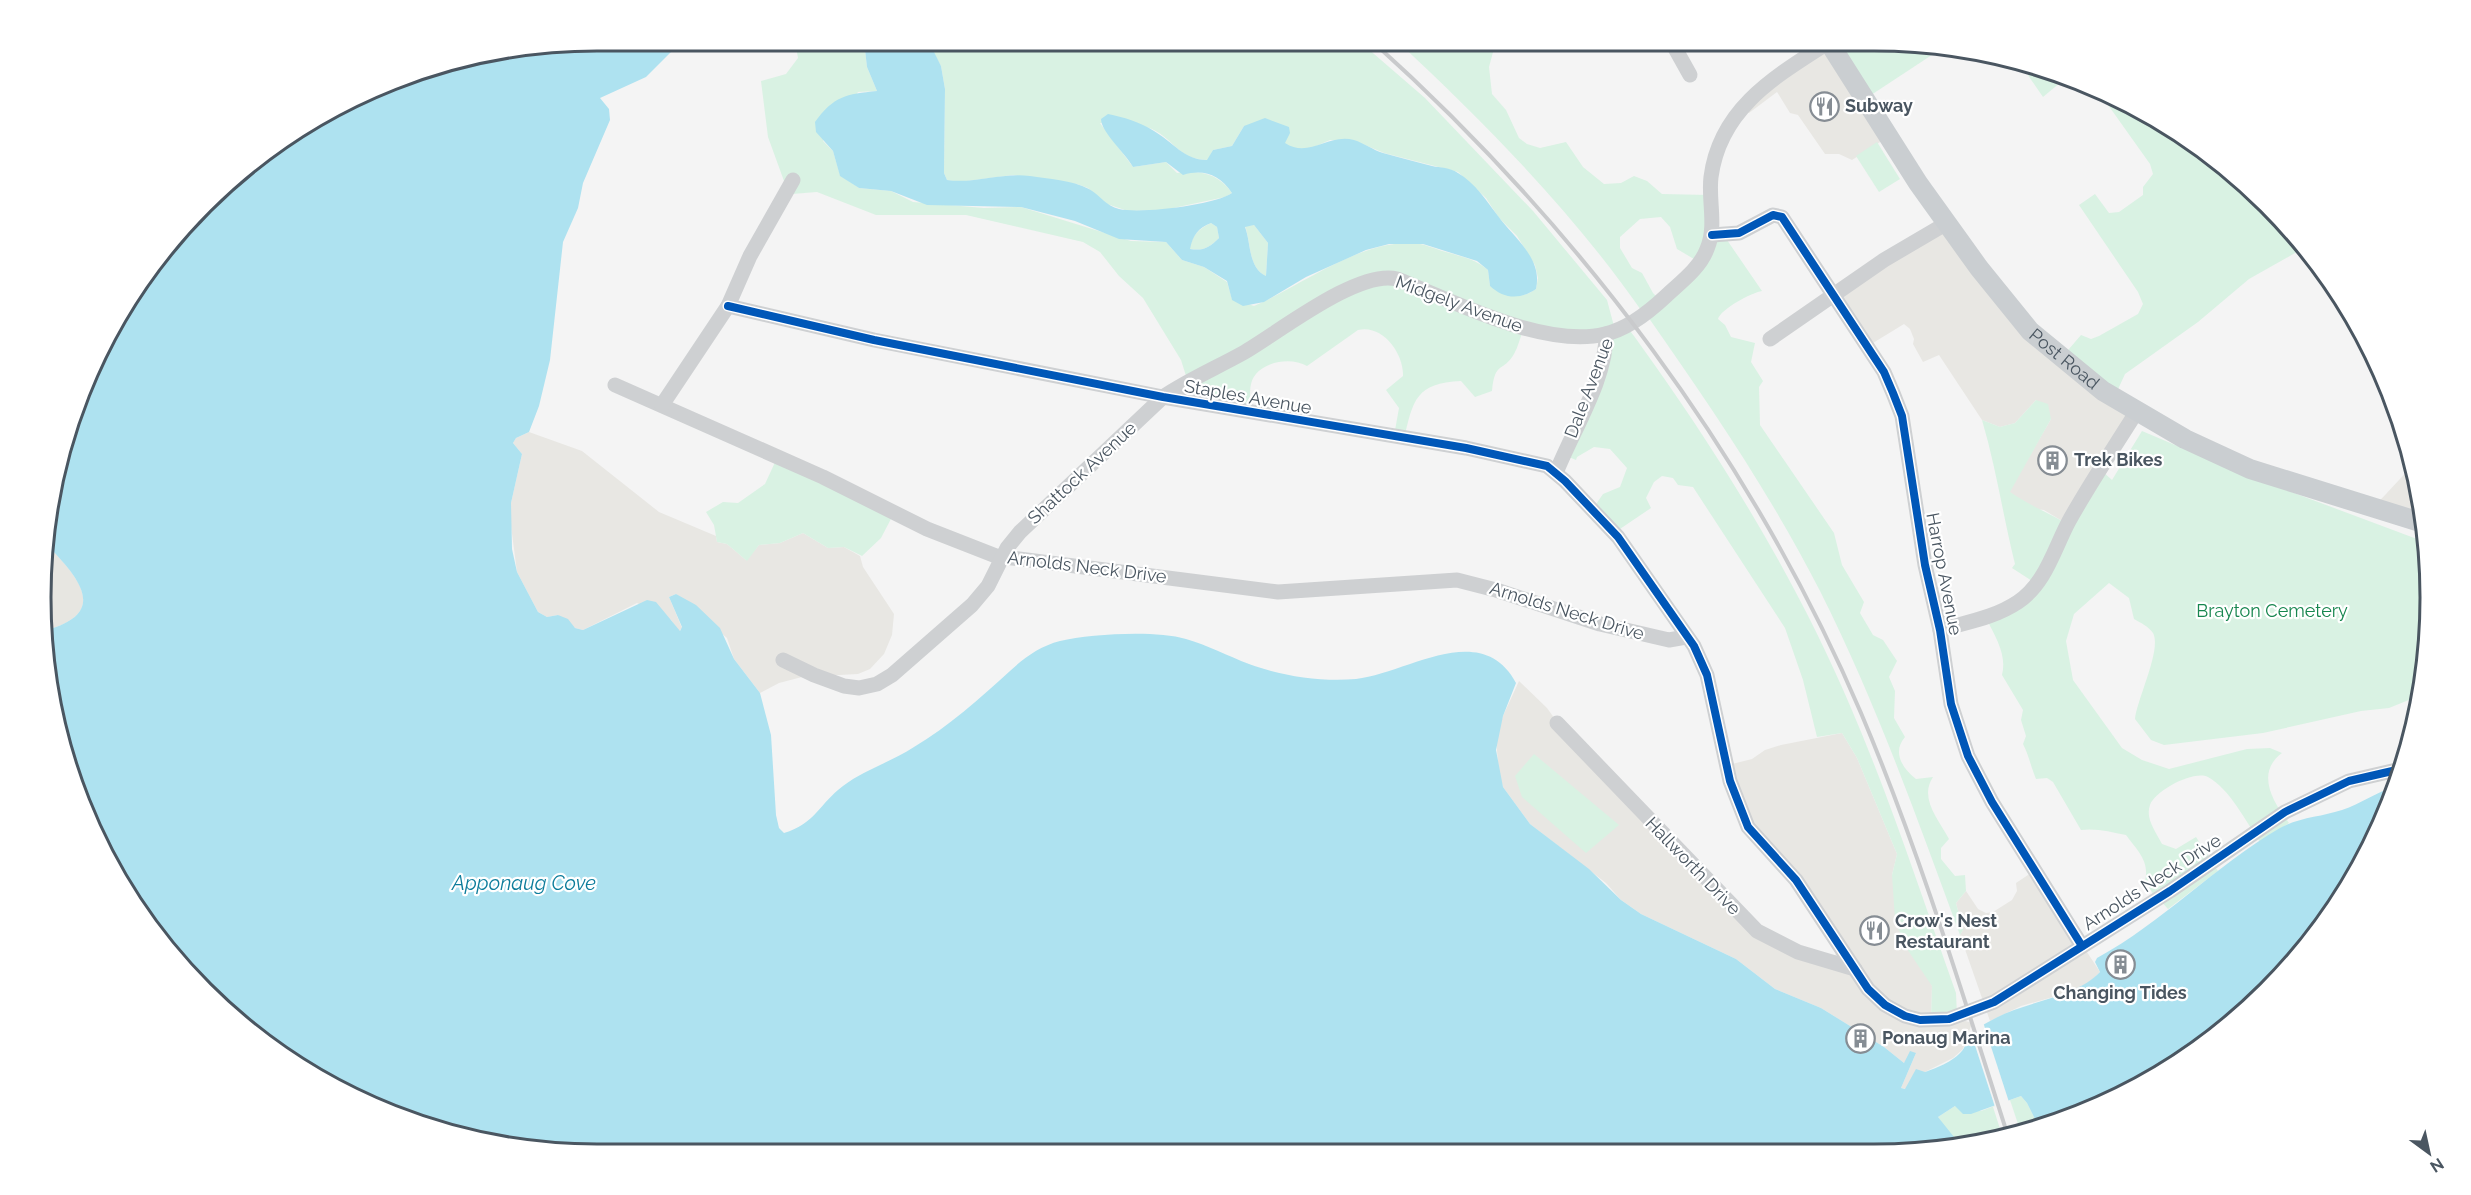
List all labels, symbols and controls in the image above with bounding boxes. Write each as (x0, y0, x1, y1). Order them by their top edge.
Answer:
restaurant icon: Subway (1808, 90, 1840, 122)
place label: Subway (1845, 95, 1913, 116)
street label: Midgely Avenue (1393, 271, 1526, 336)
street label: Post Road (2025, 324, 2104, 394)
street label: Dale Avenue (1560, 335, 1617, 441)
street label: Staples Avenue (1183, 375, 1314, 418)
street label: Shattock Avenue (1023, 417, 1140, 528)
building icon: Trek Bikes (2037, 444, 2069, 476)
place label: Trek Bikes (2074, 449, 2162, 470)
street label: Harrop Avenue (1922, 511, 1967, 637)
street label: Arnolds Neck Drive (1006, 546, 1168, 587)
street label: Arnolds Neck Drive (1487, 577, 1647, 644)
park label: Brayton Cemetery (2196, 600, 2348, 621)
street label: Hallworth Drive (1641, 812, 1746, 919)
street label: Arnolds Neck Drive (2079, 829, 2225, 934)
water label: Apponaug Cove (451, 871, 596, 895)
place label: Crow's Nest Restaurant (1895, 910, 1997, 952)
restaurant icon: Crow's Nest Restaurant (1858, 915, 1890, 947)
building icon: Changing Tides (2104, 948, 2136, 980)
place label: Changing Tides (2053, 982, 2187, 1003)
building icon: Ponaug Marina (1845, 1022, 1877, 1054)
place label: Ponaug Marina (1882, 1027, 2011, 1048)
north arrow (2399, 1123, 2459, 1183)
text: N (2427, 1154, 2447, 1176)

